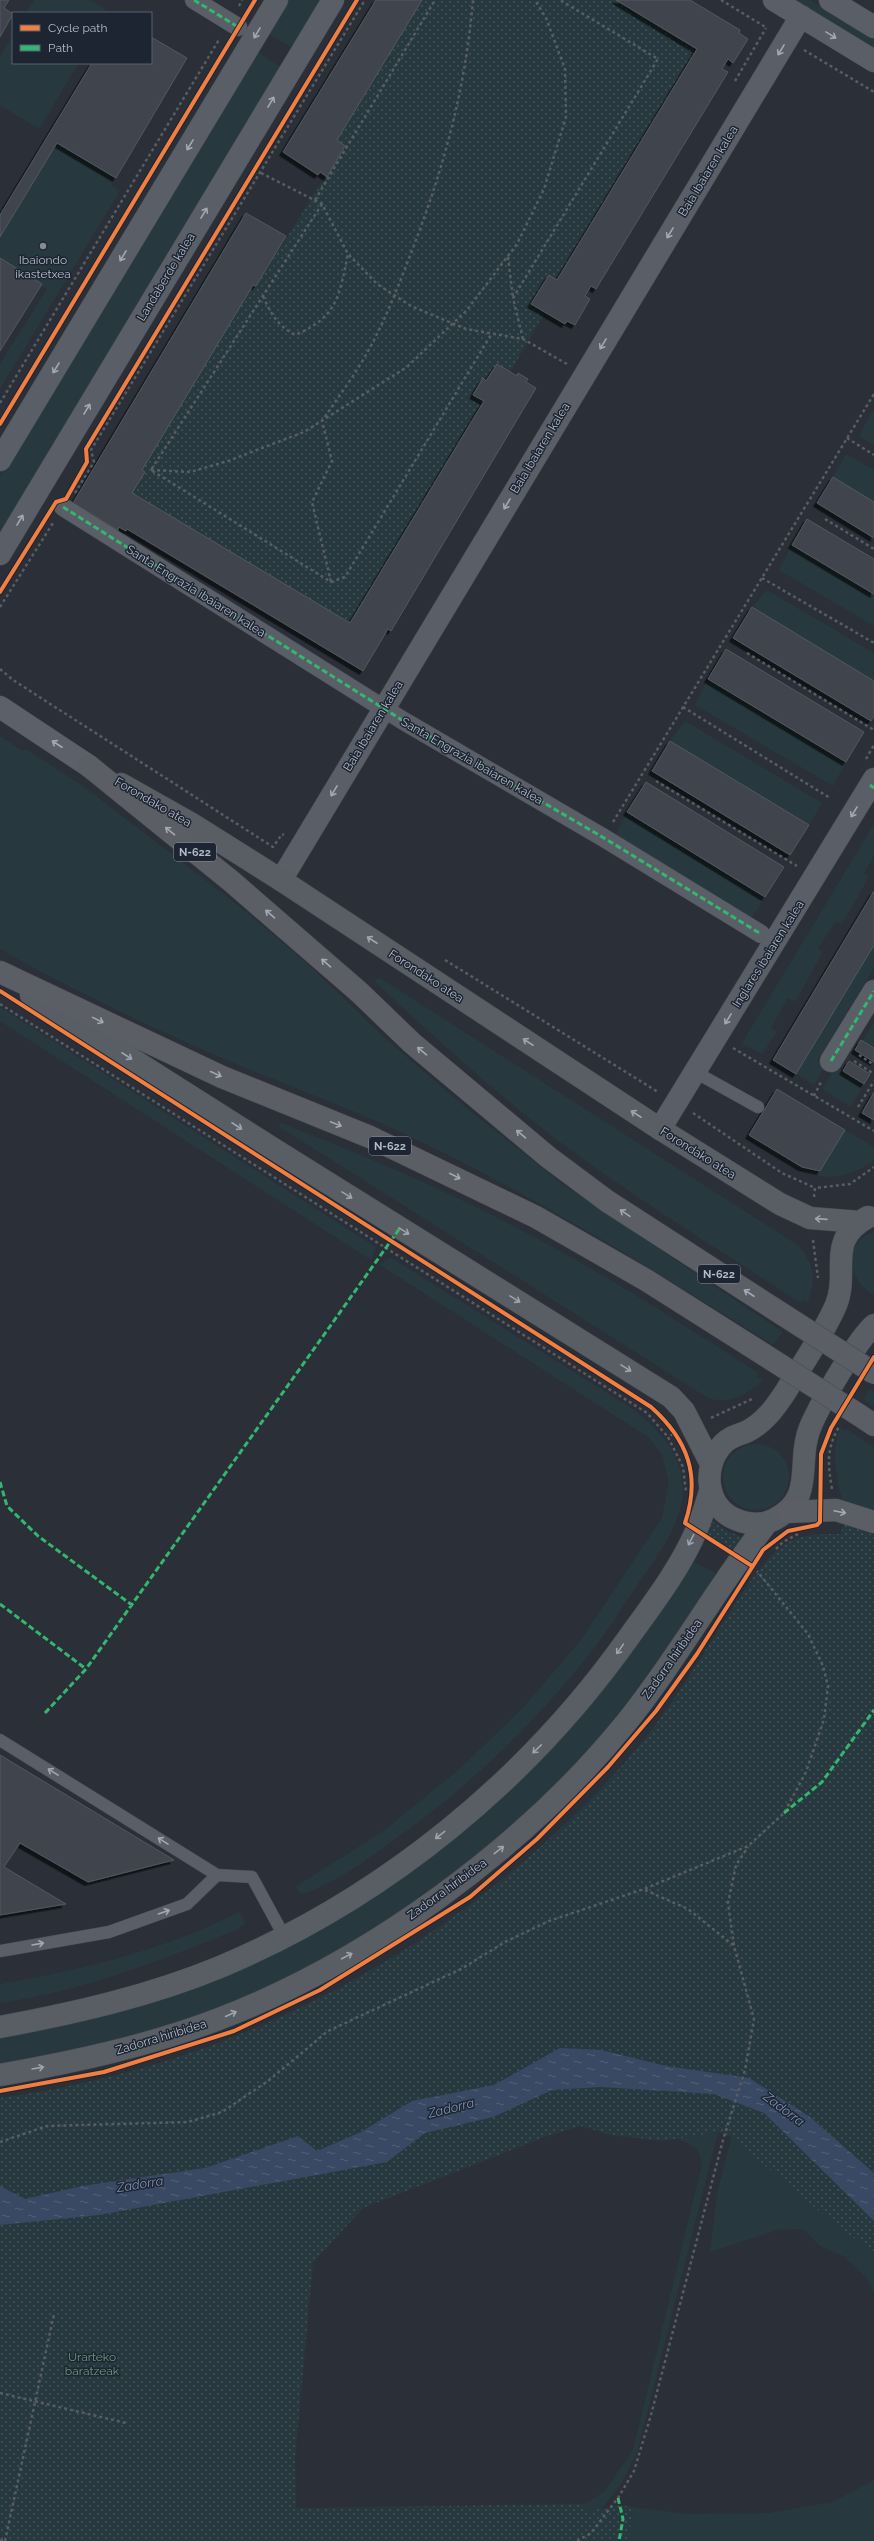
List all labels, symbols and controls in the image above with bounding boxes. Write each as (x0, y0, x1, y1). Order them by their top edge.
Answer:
legend (12, 12, 152, 64)
text: Cycle path (48, 21, 107, 35)
one-way arrow (252, 27, 260, 39)
one-way arrow (825, 31, 836, 39)
text: Path (48, 41, 73, 55)
one-way arrow (776, 44, 784, 56)
one-way arrow (268, 96, 276, 108)
street label: Baia ibaiaren kalea (675, 123, 741, 219)
one-way arrow (185, 139, 193, 151)
one-way arrow (201, 207, 209, 219)
one-way arrow (666, 227, 674, 239)
street label: Landaberde kalea (134, 230, 198, 324)
marker: Ibaiondo ikastetxea (38, 241, 48, 251)
one-way arrow (118, 250, 126, 262)
place label: Ibaiondo ikastetxea (15, 253, 71, 281)
one-way arrow (599, 338, 607, 349)
one-way arrow (51, 362, 59, 374)
street label: Baia ibaiaren kalea (507, 400, 573, 496)
one-way arrow (83, 403, 91, 415)
one-way arrow (502, 498, 510, 510)
one-way arrow (16, 515, 24, 526)
street label: Santa Engrazia ibaiaren kalea (124, 542, 268, 640)
street label: Baia ibaiaren kalea (340, 678, 406, 774)
street label: Santa Engrazia ibaiaren kalea (399, 715, 545, 807)
one-way arrow (51, 740, 62, 748)
street label: Forondako atea (112, 774, 194, 830)
one-way arrow (330, 785, 338, 797)
one-way arrow (849, 806, 857, 818)
one-way arrow (165, 827, 176, 836)
road number: N-622 (174, 843, 216, 861)
street label: Inglares ibaiaren kalea (729, 898, 807, 1010)
one-way arrow (265, 910, 276, 919)
one-way arrow (367, 936, 378, 944)
street label: Forondako atea (386, 947, 466, 1005)
one-way arrow (321, 958, 331, 968)
one-way arrow (724, 1013, 732, 1024)
one-way arrow (92, 1016, 104, 1024)
one-way arrow (522, 1038, 533, 1047)
one-way arrow (416, 1046, 427, 1055)
one-way arrow (121, 1052, 132, 1060)
one-way arrow (209, 1071, 221, 1079)
one-way arrow (631, 1110, 642, 1118)
one-way arrow (330, 1120, 342, 1128)
one-way arrow (231, 1122, 242, 1130)
street label: Forondako atea (658, 1124, 738, 1182)
one-way arrow (516, 1130, 527, 1139)
road number: N-622 (369, 1137, 411, 1155)
one-way arrow (449, 1173, 461, 1180)
one-way arrow (341, 1191, 352, 1199)
one-way arrow (620, 1209, 631, 1217)
one-way arrow (815, 1215, 828, 1222)
one-way arrow (399, 1227, 410, 1235)
road number: N-622 (698, 1265, 740, 1283)
one-way arrow (744, 1289, 755, 1297)
one-way arrow (509, 1296, 521, 1304)
one-way arrow (620, 1364, 632, 1372)
one-way arrow (833, 1508, 846, 1516)
one-way arrow (687, 1534, 695, 1546)
street label: Zadorra hiribidea (639, 1616, 705, 1702)
one-way arrow (616, 1643, 625, 1654)
one-way arrow (532, 1744, 542, 1754)
one-way arrow (47, 1768, 59, 1776)
one-way arrow (435, 1831, 446, 1840)
one-way arrow (158, 1837, 169, 1845)
one-way arrow (494, 1846, 505, 1854)
street label: Zadorra hiribidea (405, 1856, 489, 1922)
one-way arrow (158, 1908, 170, 1916)
one-way arrow (32, 1940, 45, 1948)
one-way arrow (341, 1952, 353, 1959)
one-way arrow (224, 2009, 236, 2017)
street label: Zadorra hiribidea (114, 2017, 208, 2057)
one-way arrow (32, 2064, 45, 2072)
water label: Zadorra (760, 2088, 808, 2129)
water label: Zadorra (425, 2095, 476, 2121)
water label: Zadorra (115, 2173, 165, 2195)
park label: Urarteko baratzeak (65, 2350, 120, 2378)

